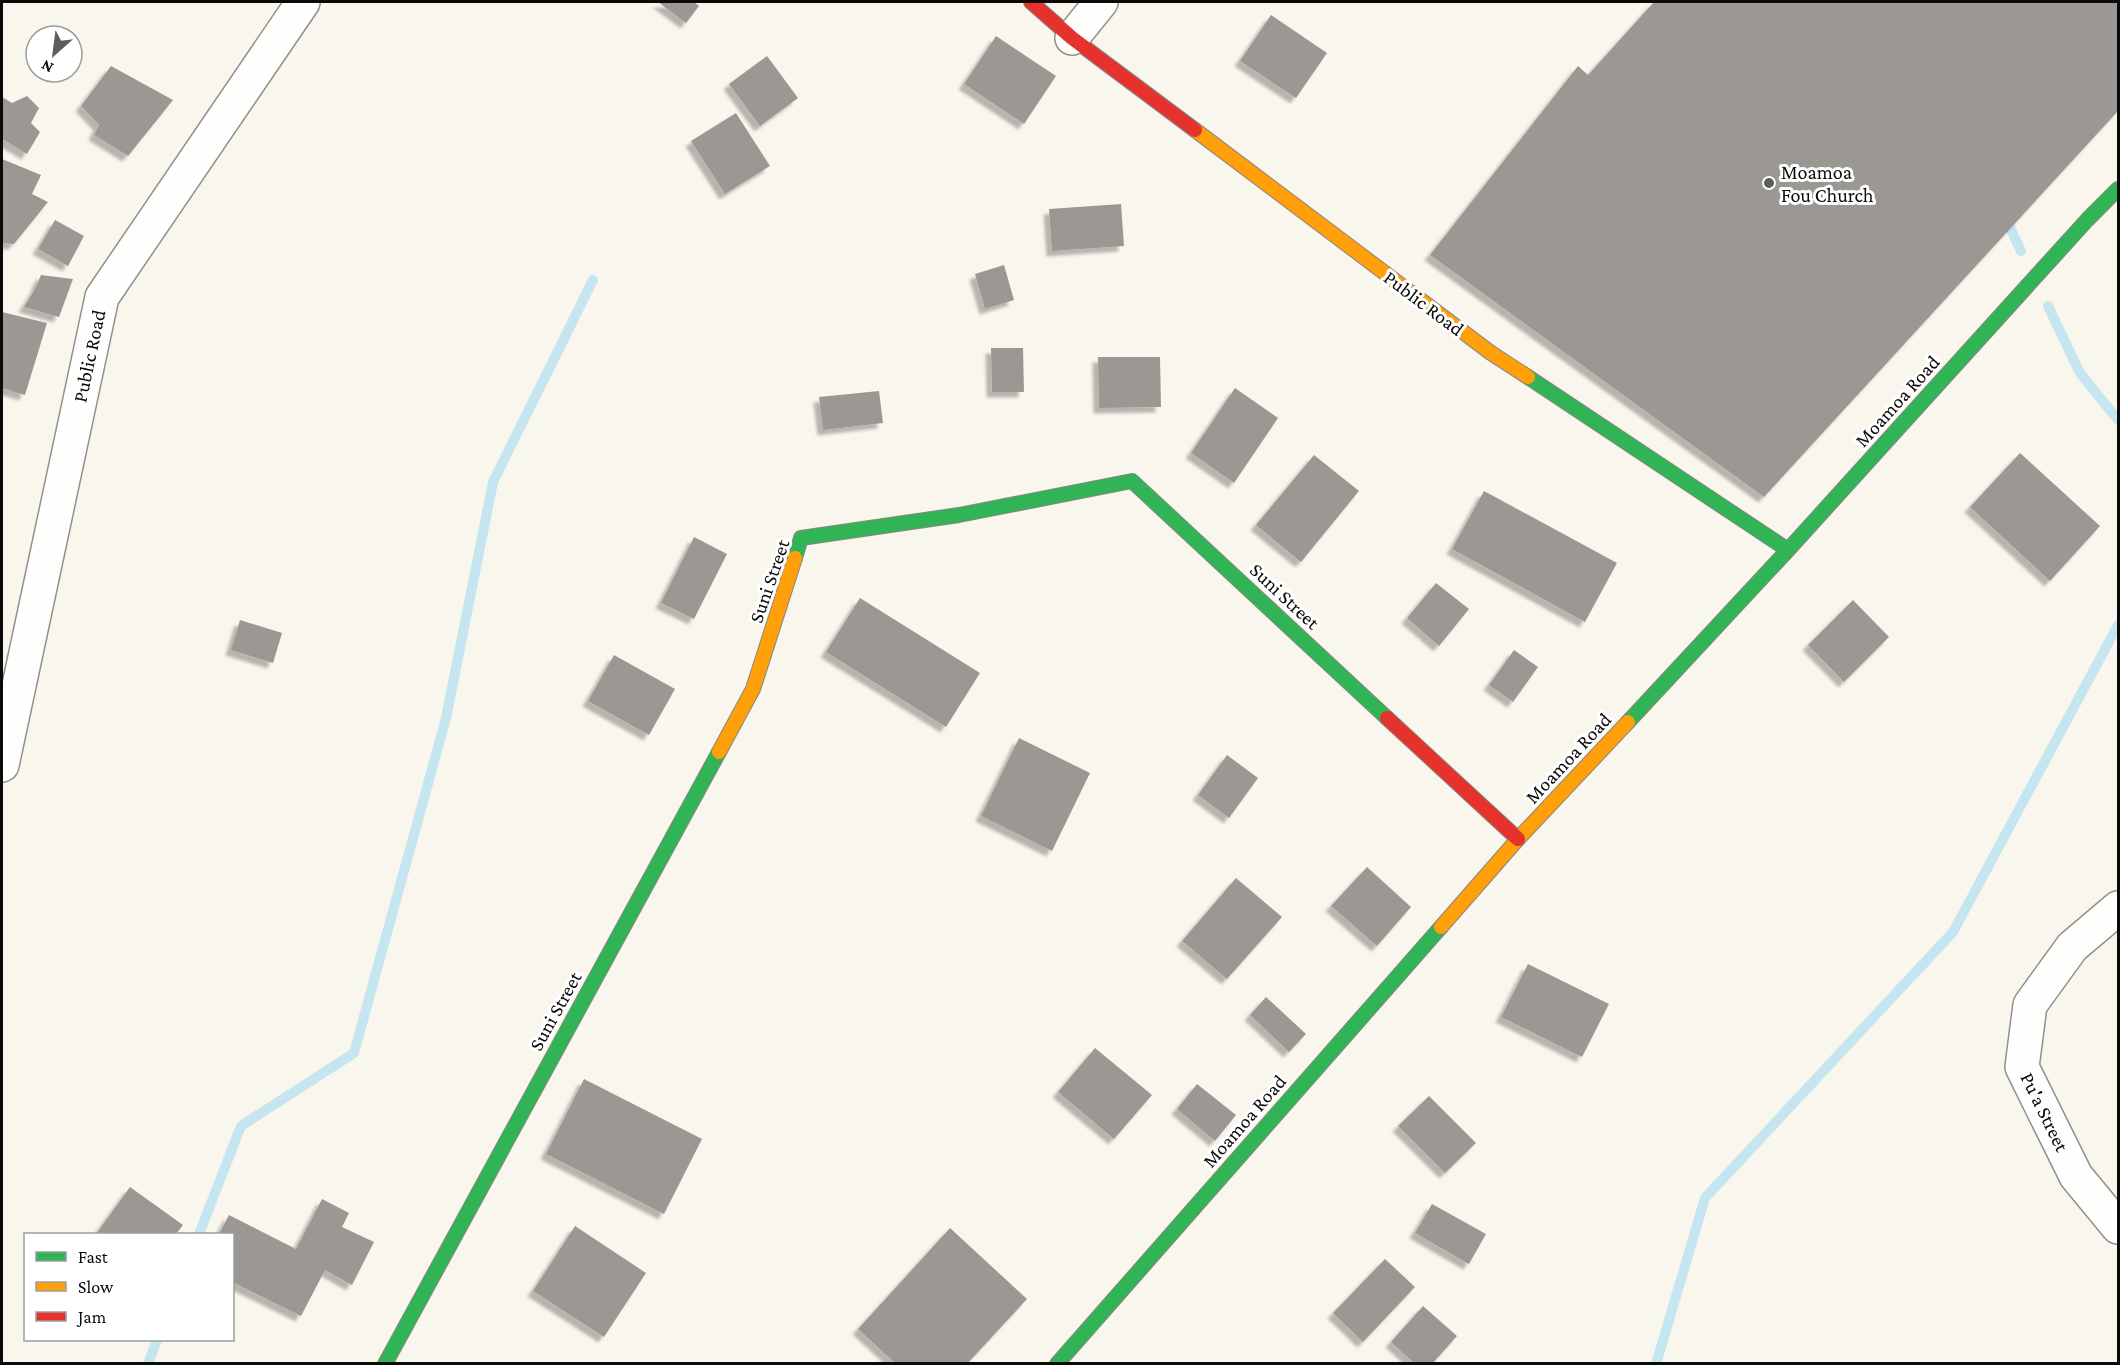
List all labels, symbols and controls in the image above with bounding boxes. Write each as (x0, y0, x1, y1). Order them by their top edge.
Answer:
north arrow (24, 24, 84, 84)
text: N (38, 57, 56, 77)
place label: Moamoa Fou Church (1781, 161, 1874, 206)
marker: Moamoa Fou Church (1762, 176, 1776, 190)
street label: Public Road (1380, 266, 1469, 340)
street label: Public Road (68, 307, 110, 404)
street label: Moamoa Road (1850, 350, 1944, 451)
street label: Suni Street (745, 536, 794, 625)
street label: Suni Street (1246, 558, 1324, 634)
street label: Moamoa Road (1521, 708, 1616, 808)
street label: Suni Street (524, 967, 586, 1054)
street label: Pu'a Street (2016, 1069, 2074, 1155)
street label: Moamoa Road (1198, 1070, 1290, 1172)
legend (24, 1233, 234, 1341)
text: Fast (78, 1247, 109, 1267)
text: Slow (78, 1277, 114, 1297)
text: Jam (76, 1307, 107, 1327)

